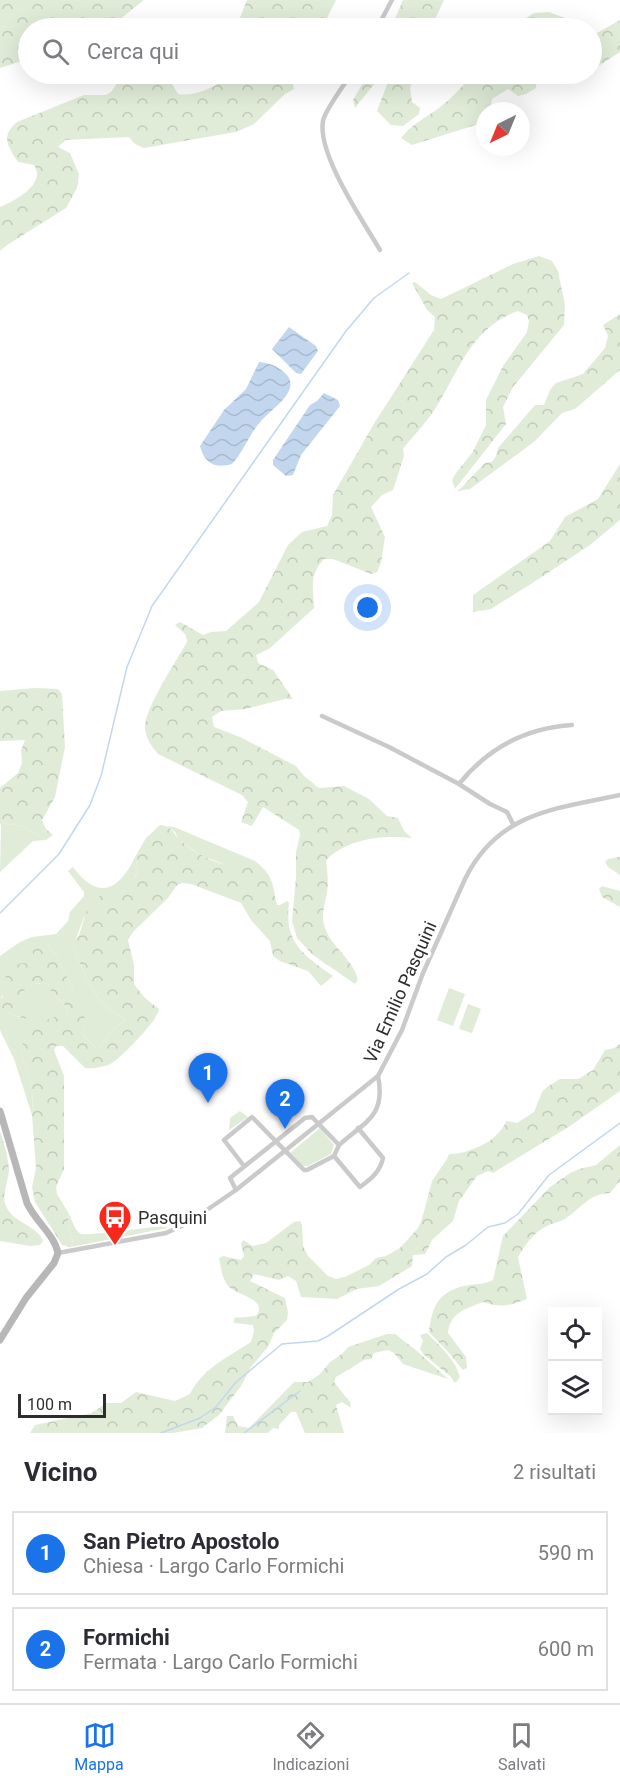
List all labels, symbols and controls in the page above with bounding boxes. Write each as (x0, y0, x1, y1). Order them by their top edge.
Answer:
search box (18, 18, 602, 84)
icon: search (39, 35, 72, 68)
text: Cerca qui (87, 39, 179, 64)
north arrow (476, 102, 530, 156)
your location (353, 593, 382, 622)
street label: Via Emilio Pasquini (359, 918, 441, 1066)
pin: 1 (188, 1054, 228, 1103)
pin: 2 (266, 1080, 304, 1129)
bus stop icon: Pasquini (97, 1199, 133, 1246)
place label: Pasquini (138, 1207, 207, 1228)
map controls (548, 1307, 602, 1415)
button: locate (548, 1307, 602, 1361)
button: layers (548, 1361, 602, 1415)
scale bar (18, 1391, 106, 1418)
text: 100 m (27, 1395, 72, 1414)
text: Vicino (24, 1457, 98, 1487)
text: 2 risultati (513, 1460, 596, 1484)
text: San Pietro Apostolo (83, 1529, 279, 1554)
text: 1 (40, 1541, 51, 1565)
text: 590 m (538, 1541, 594, 1565)
text: Chiesa · Largo Carlo Formichi (83, 1554, 344, 1578)
text: Formichi (83, 1625, 170, 1650)
text: 2 (40, 1637, 51, 1661)
text: 600 m (538, 1637, 594, 1661)
text: Fermata · Largo Carlo Formichi (83, 1650, 358, 1674)
tab: Mappa (74, 1719, 124, 1774)
tab: Indicazioni (272, 1719, 349, 1774)
tab: Salvati (498, 1719, 546, 1774)

